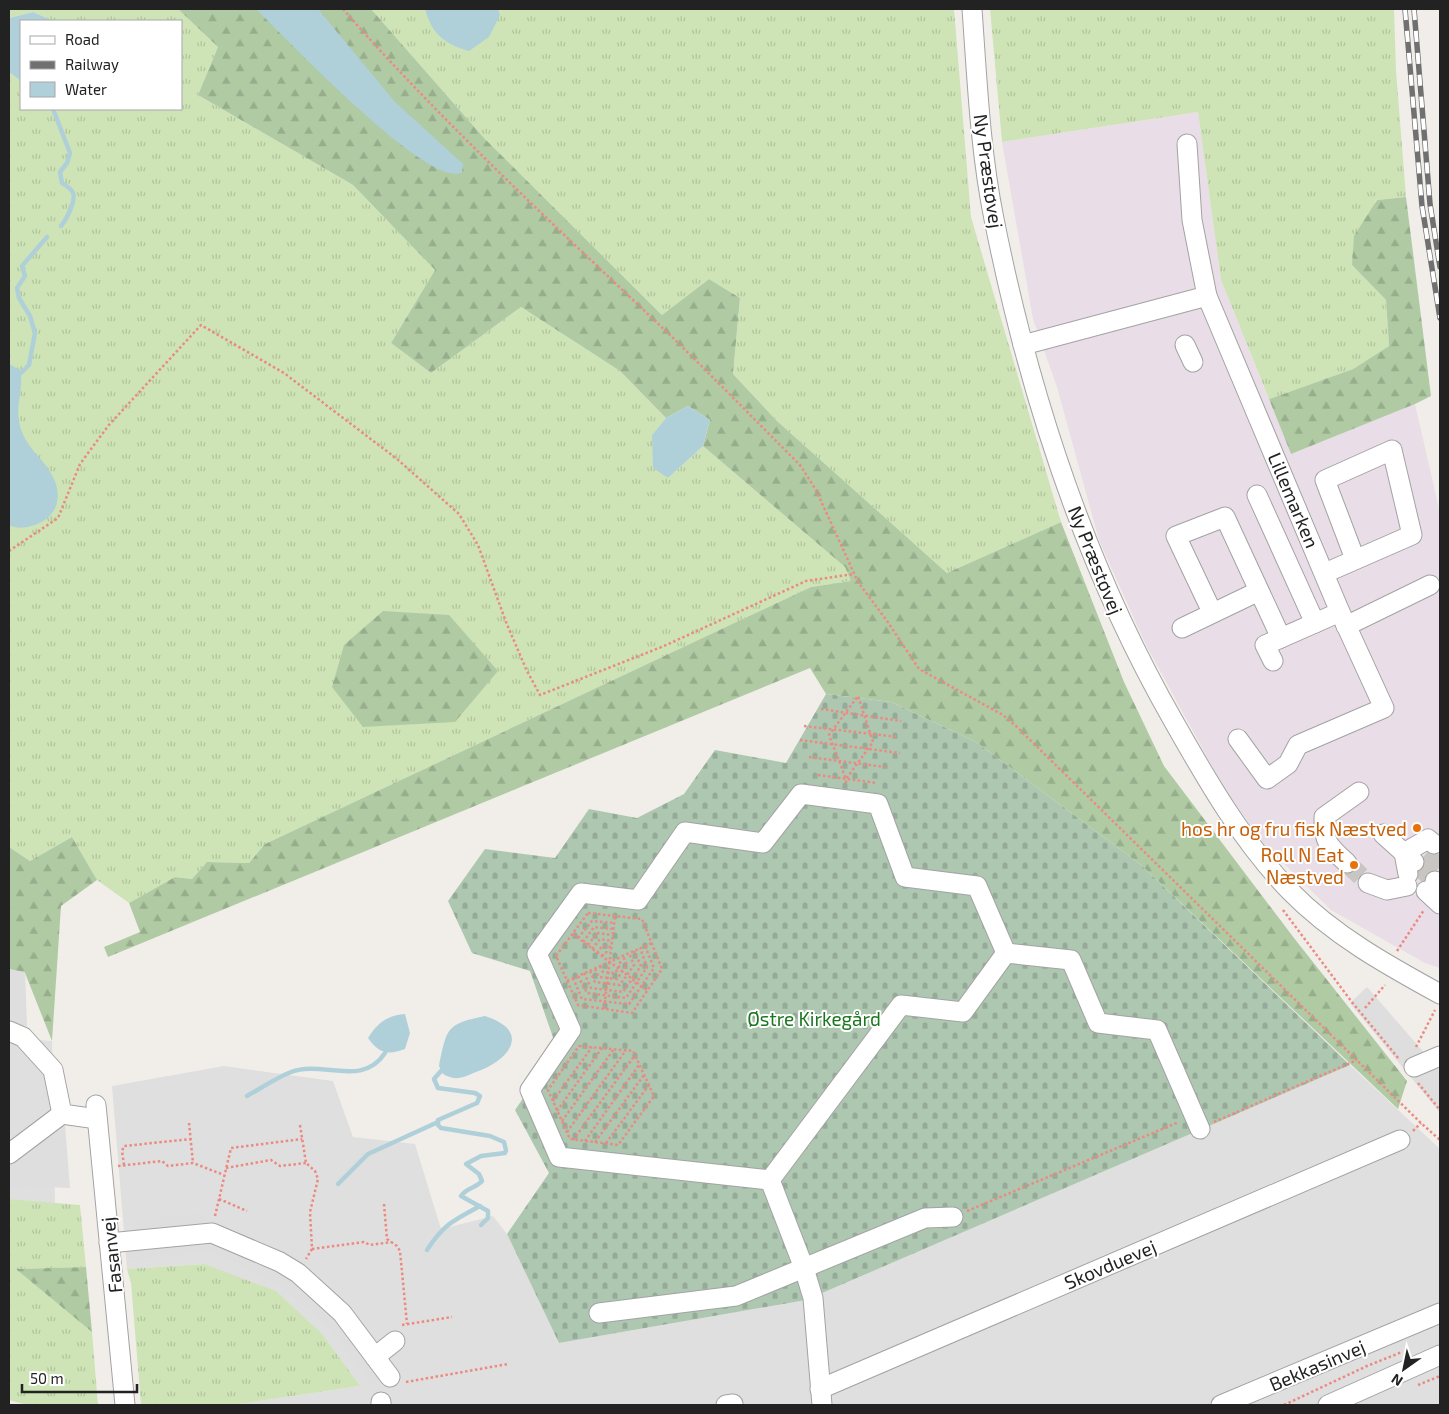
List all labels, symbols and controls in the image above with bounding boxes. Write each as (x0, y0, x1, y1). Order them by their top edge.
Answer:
legend (20, 20, 182, 110)
text: Road (65, 30, 100, 48)
text: Railway (65, 55, 119, 73)
text: Water (65, 80, 107, 98)
street label: Ny Præstøvej (970, 112, 1008, 230)
street label: Lillemarken (1264, 449, 1324, 551)
street label: Ny Præstøvej (1064, 502, 1128, 618)
place label: hos hr og fru fisk Næstved (1181, 817, 1407, 840)
marker: hos hr og fru fisk Næstved (1411, 822, 1423, 834)
place label: Roll N Eat Næstved (1261, 843, 1344, 888)
marker: Roll N Eat Næstved (1348, 859, 1360, 871)
park label: Østre Kirkegård (747, 1007, 881, 1030)
street label: Fasanvej (96, 1216, 126, 1294)
street label: Skovduevej (1061, 1234, 1159, 1294)
street label: Bekkasinvej (1266, 1334, 1368, 1396)
north arrow (1379, 1344, 1429, 1394)
scale bar (22, 1362, 138, 1394)
text: 50 m (30, 1369, 64, 1387)
text: N (1388, 1370, 1406, 1390)

